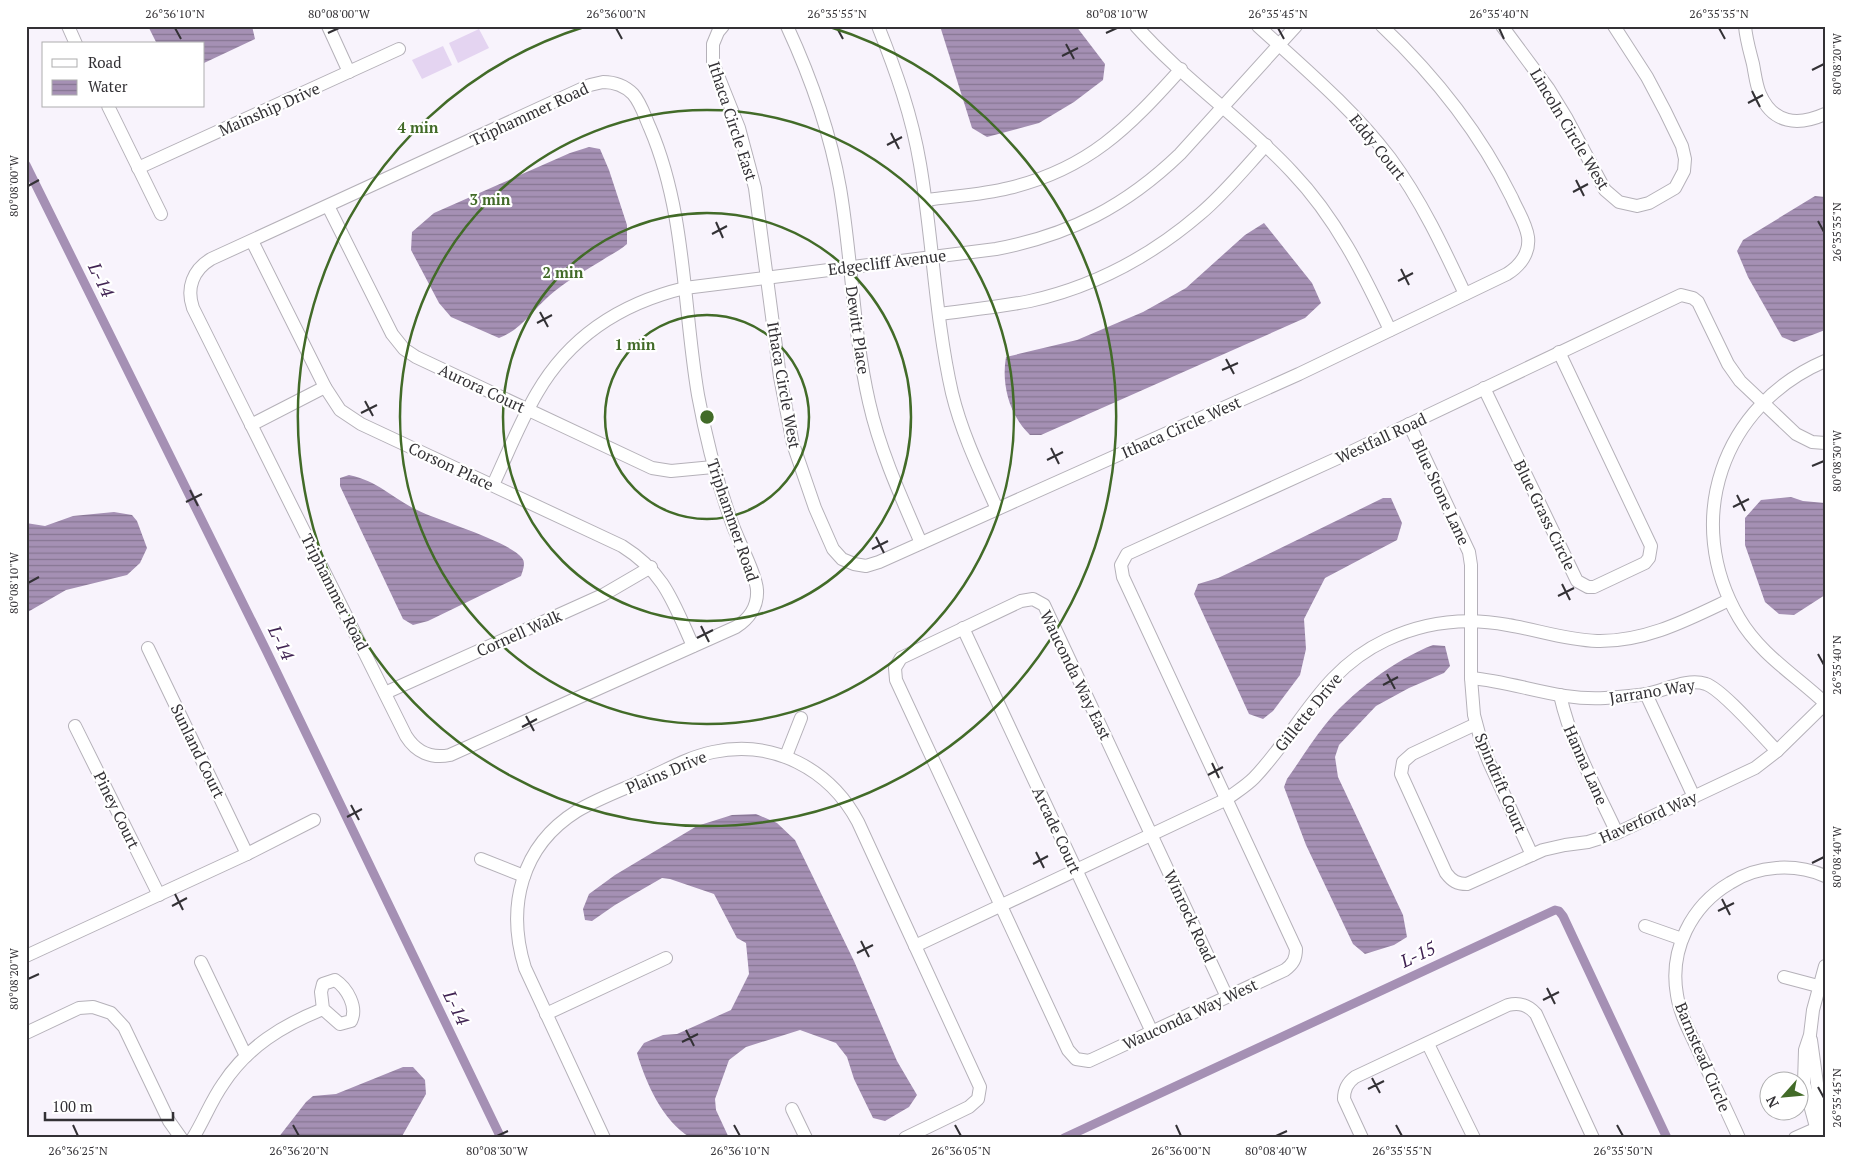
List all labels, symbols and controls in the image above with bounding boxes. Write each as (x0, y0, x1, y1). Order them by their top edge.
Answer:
text: 26°36'10"N (145, 6, 205, 21)
text: 80°08'00"W (308, 6, 371, 21)
text: 26°36'00"N (586, 6, 646, 21)
text: 26°35'55"N (807, 6, 867, 21)
text: 80°08'10"W (1086, 6, 1149, 21)
text: 26°35'45"N (1248, 6, 1308, 21)
text: 26°35'40"N (1469, 6, 1529, 21)
text: 26°35'35"N (1689, 6, 1749, 21)
text: 80°08'20"W (1829, 32, 1844, 95)
legend (42, 42, 205, 108)
text: Road (88, 52, 121, 72)
street label: Ithaca Circle East (703, 59, 763, 184)
street label: Lincoln Circle West (1525, 64, 1615, 194)
text: Water (88, 76, 128, 96)
street label: Mainship Drive (215, 77, 323, 141)
street label: Triphammer Road (466, 77, 592, 151)
street label: Eddy Court (1345, 109, 1411, 185)
text: 4 min (397, 117, 439, 137)
text: 80°08'00"W (6, 154, 21, 217)
text: 3 min (469, 189, 511, 209)
text: 26°35'35"N (1829, 202, 1844, 262)
street label: Edgecliff Avenue (827, 244, 947, 280)
water label: L-14 (83, 257, 121, 301)
text: 2 min (542, 262, 584, 282)
street label: Dewitt Place (841, 284, 875, 376)
street label: Ithaca Circle West (762, 320, 806, 450)
text: 1 min (614, 334, 656, 354)
street label: Aurora Court (435, 358, 529, 418)
street label: Ithaca Circle West (1118, 391, 1244, 463)
street label: Westfall Road (1332, 407, 1430, 469)
centre of rings (698, 408, 716, 426)
text: 80°08'30"W (1829, 429, 1844, 492)
street label: Blue Stone Lane (1407, 435, 1475, 549)
street label: Corson Place (405, 437, 497, 495)
street label: Triphammer Road (702, 456, 764, 584)
street label: Blue Grass Circle (1509, 456, 1581, 574)
street label: Triphammer Road (296, 530, 374, 654)
text: 80°08'10"W (6, 551, 21, 614)
street label: Cornell Walk (473, 604, 566, 662)
street label: Wauconda Way East (1035, 606, 1117, 744)
water label: L-14 (263, 620, 301, 664)
text: 26°35'40"N (1829, 635, 1844, 695)
street label: Gillette Drive (1269, 668, 1347, 756)
street label: Jarrano Way (1608, 673, 1697, 709)
street label: Sunland Court (166, 700, 230, 802)
street label: Hanna Lane (1559, 722, 1613, 808)
street label: Spindrift Court (1470, 729, 1532, 837)
street label: Plains Drive (622, 745, 710, 799)
street label: Piney Court (89, 768, 145, 852)
street label: Arcade Court (1027, 783, 1087, 877)
street label: Haverford Way (1596, 785, 1701, 848)
text: 80°08'40"W (1829, 825, 1844, 888)
street label: Winrock Road (1159, 866, 1221, 966)
water label: L-15 (1395, 935, 1440, 973)
text: 80°08'20"W (6, 947, 21, 1010)
street label: Wauconda Way West (1119, 973, 1261, 1055)
water label: L-14 (438, 985, 476, 1029)
street label: Barnstead Circle (1670, 999, 1736, 1115)
text: 26°35'45"N (1829, 1068, 1844, 1128)
north arrow (1758, 1072, 1808, 1122)
scale bar (45, 1089, 172, 1121)
text: N (1761, 1093, 1783, 1111)
text: 100 m (52, 1096, 93, 1116)
text: 26°36'25"N (48, 1143, 108, 1158)
text: 26°36'20"N (269, 1143, 329, 1158)
text: 80°08'30"W (466, 1143, 529, 1158)
text: 26°36'10"N (710, 1143, 770, 1158)
text: 26°36'05"N (931, 1143, 991, 1158)
text: 26°36'00"N (1151, 1143, 1211, 1158)
text: 80°08'40"W (1245, 1143, 1308, 1158)
text: 26°35'55"N (1372, 1143, 1432, 1158)
text: 26°35'50"N (1593, 1143, 1653, 1158)

